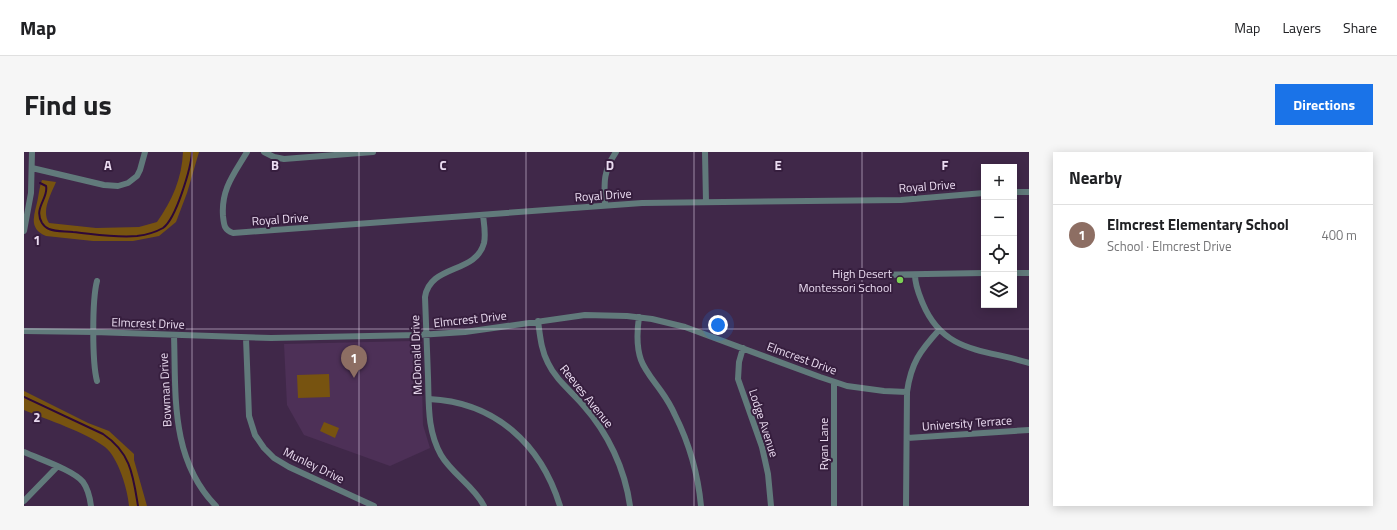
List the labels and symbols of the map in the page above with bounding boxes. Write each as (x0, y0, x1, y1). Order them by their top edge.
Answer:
text: A (104, 155, 112, 175)
text: B (271, 155, 279, 175)
text: C (439, 155, 447, 175)
text: D (606, 155, 614, 175)
text: E (774, 155, 782, 175)
text: F (942, 155, 949, 175)
street label: Royal Drive (898, 175, 956, 197)
street label: Royal Drive (574, 184, 632, 206)
street label: Royal Drive (251, 208, 309, 230)
text: 1 (33, 230, 41, 250)
place label: High Desert Montessori School (798, 264, 893, 297)
marker: High Desert Montessori School (895, 275, 905, 285)
street label: Elmcrest Drive (432, 306, 508, 332)
street label: Elmcrest Drive (111, 312, 185, 334)
street label: McDonald Drive (405, 315, 427, 395)
your location (708, 315, 728, 335)
street label: Elmcrest Drive (764, 337, 840, 379)
pin: 1 (341, 345, 367, 378)
street label: Bowman Drive (154, 352, 176, 428)
street label: Reeves Avenue (555, 360, 619, 432)
street label: Lodge Avenue (744, 386, 784, 460)
text: 2 (33, 407, 41, 427)
street label: University Terrace (921, 410, 1013, 436)
street label: Ryan Lane (814, 418, 833, 470)
street label: Munley Drive (280, 442, 348, 488)

